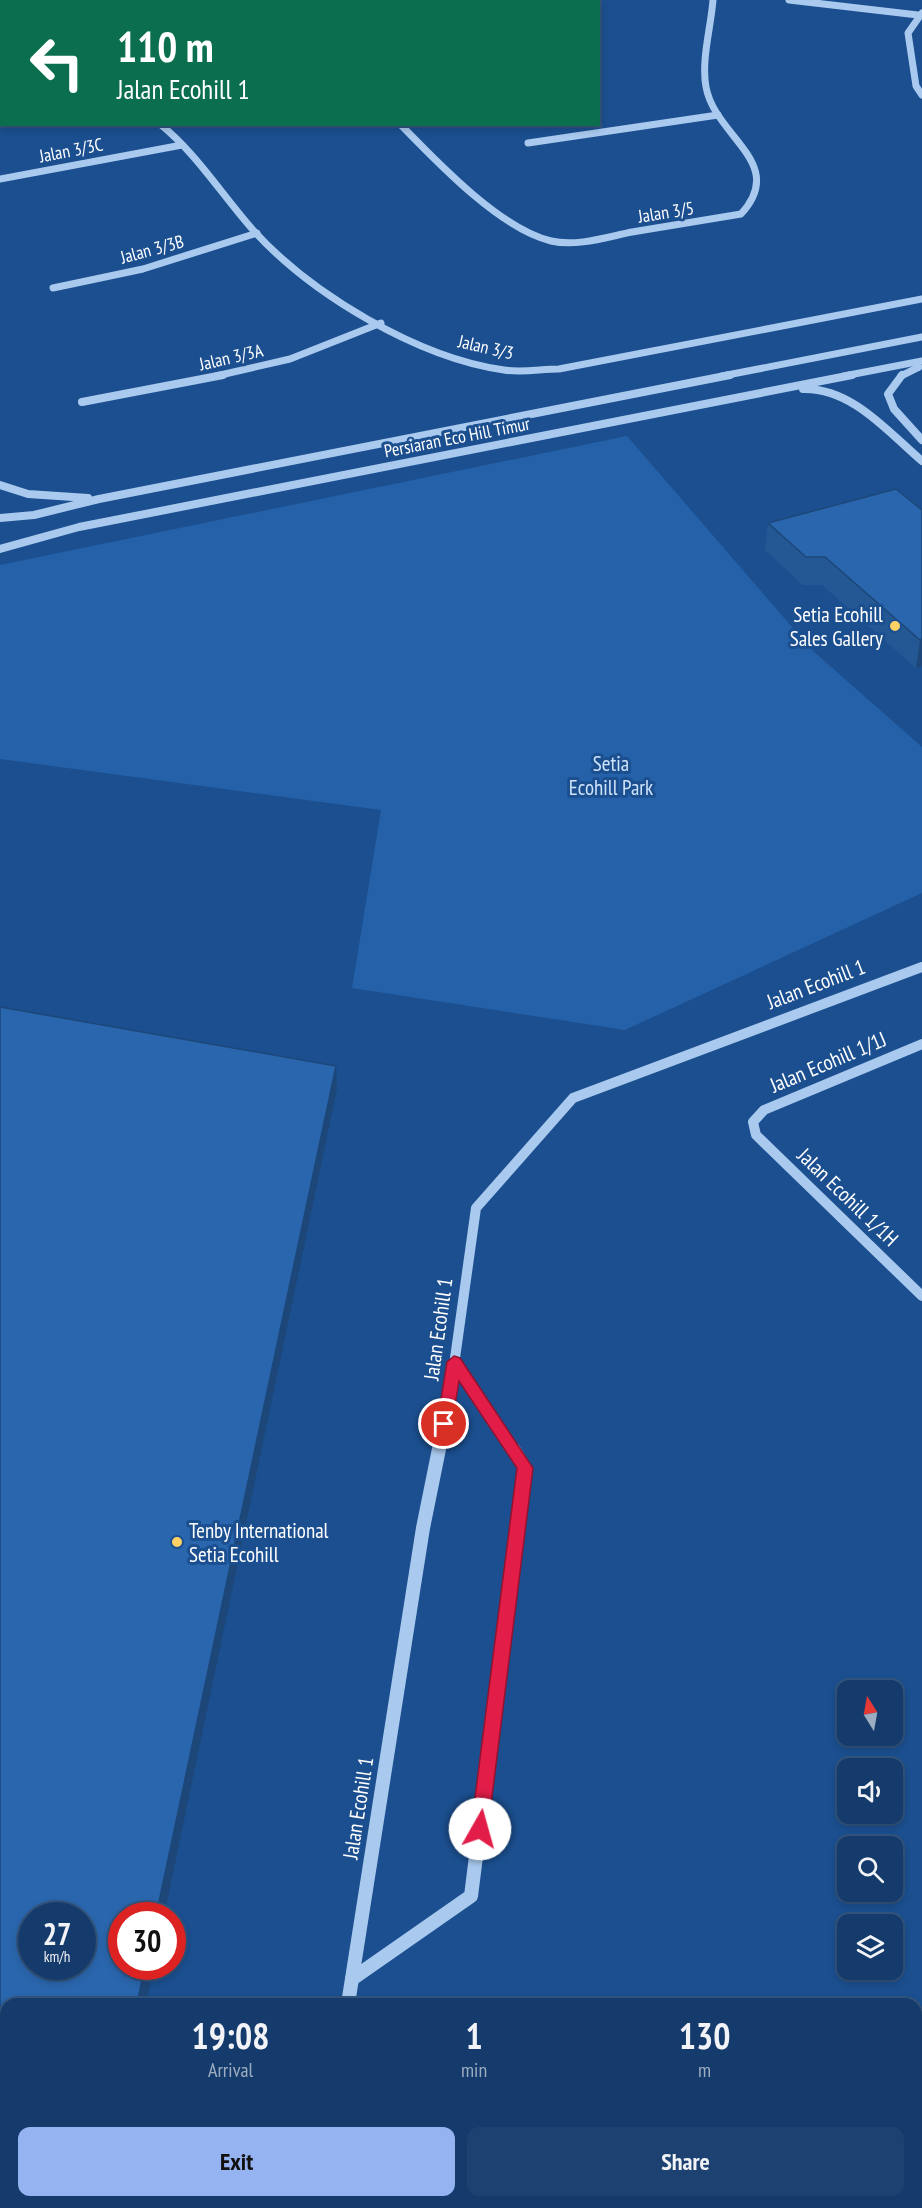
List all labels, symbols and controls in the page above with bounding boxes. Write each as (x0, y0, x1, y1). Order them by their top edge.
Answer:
text: 110 m (117, 19, 214, 74)
icon: left (18, 24, 96, 102)
text: Jalan Ecohill 1 (117, 72, 250, 106)
street label: Jalan 3/3C (36, 133, 105, 168)
street label: Jalan 3/5 (635, 196, 696, 228)
street label: Jalan 3/3B (117, 230, 186, 269)
street label: Jalan 3/3 (455, 329, 516, 365)
street label: Jalan 3/3A (196, 338, 266, 376)
street label: Persiaran Eco Hill Timur (382, 412, 532, 462)
place label: Setia Ecohill Sales Gallery (790, 601, 883, 652)
marker: Setia Ecohill Sales Gallery (888, 619, 902, 633)
park label: Setia Ecohill Park (569, 750, 653, 801)
street label: Jalan Ecohill 1 (762, 953, 869, 1015)
street label: Jalan Ecohill 1/1J (765, 1025, 890, 1099)
street label: Jalan Ecohill 1/1H (791, 1141, 904, 1252)
street label: Jalan Ecohill 1 (417, 1276, 459, 1383)
pin (418, 1398, 469, 1449)
icon: arrive (427, 1407, 460, 1440)
place label: Tenby International Setia Ecohill (189, 1517, 329, 1568)
marker: Tenby International Setia Ecohill (170, 1535, 184, 1549)
north arrow (837, 1680, 903, 1746)
map controls (837, 1680, 903, 1980)
street label: Jalan Ecohill 1 (336, 1755, 379, 1862)
button: sound (837, 1758, 903, 1824)
position arrow (448, 1797, 512, 1861)
button: search (837, 1836, 903, 1902)
speed limit sign: 30 (108, 1902, 186, 1980)
text: 27 (43, 1914, 71, 1953)
button: layers (837, 1914, 903, 1980)
text: km/h (44, 1947, 70, 1966)
text: 19:08 (192, 2012, 269, 2059)
text: 1 (465, 2012, 483, 2059)
text: 130 (679, 2012, 730, 2059)
text: Arrival (208, 2057, 253, 2083)
text: min (461, 2057, 487, 2083)
text: m (698, 2057, 711, 2083)
button: Exit (18, 2127, 455, 2196)
button: Share (467, 2127, 904, 2196)

